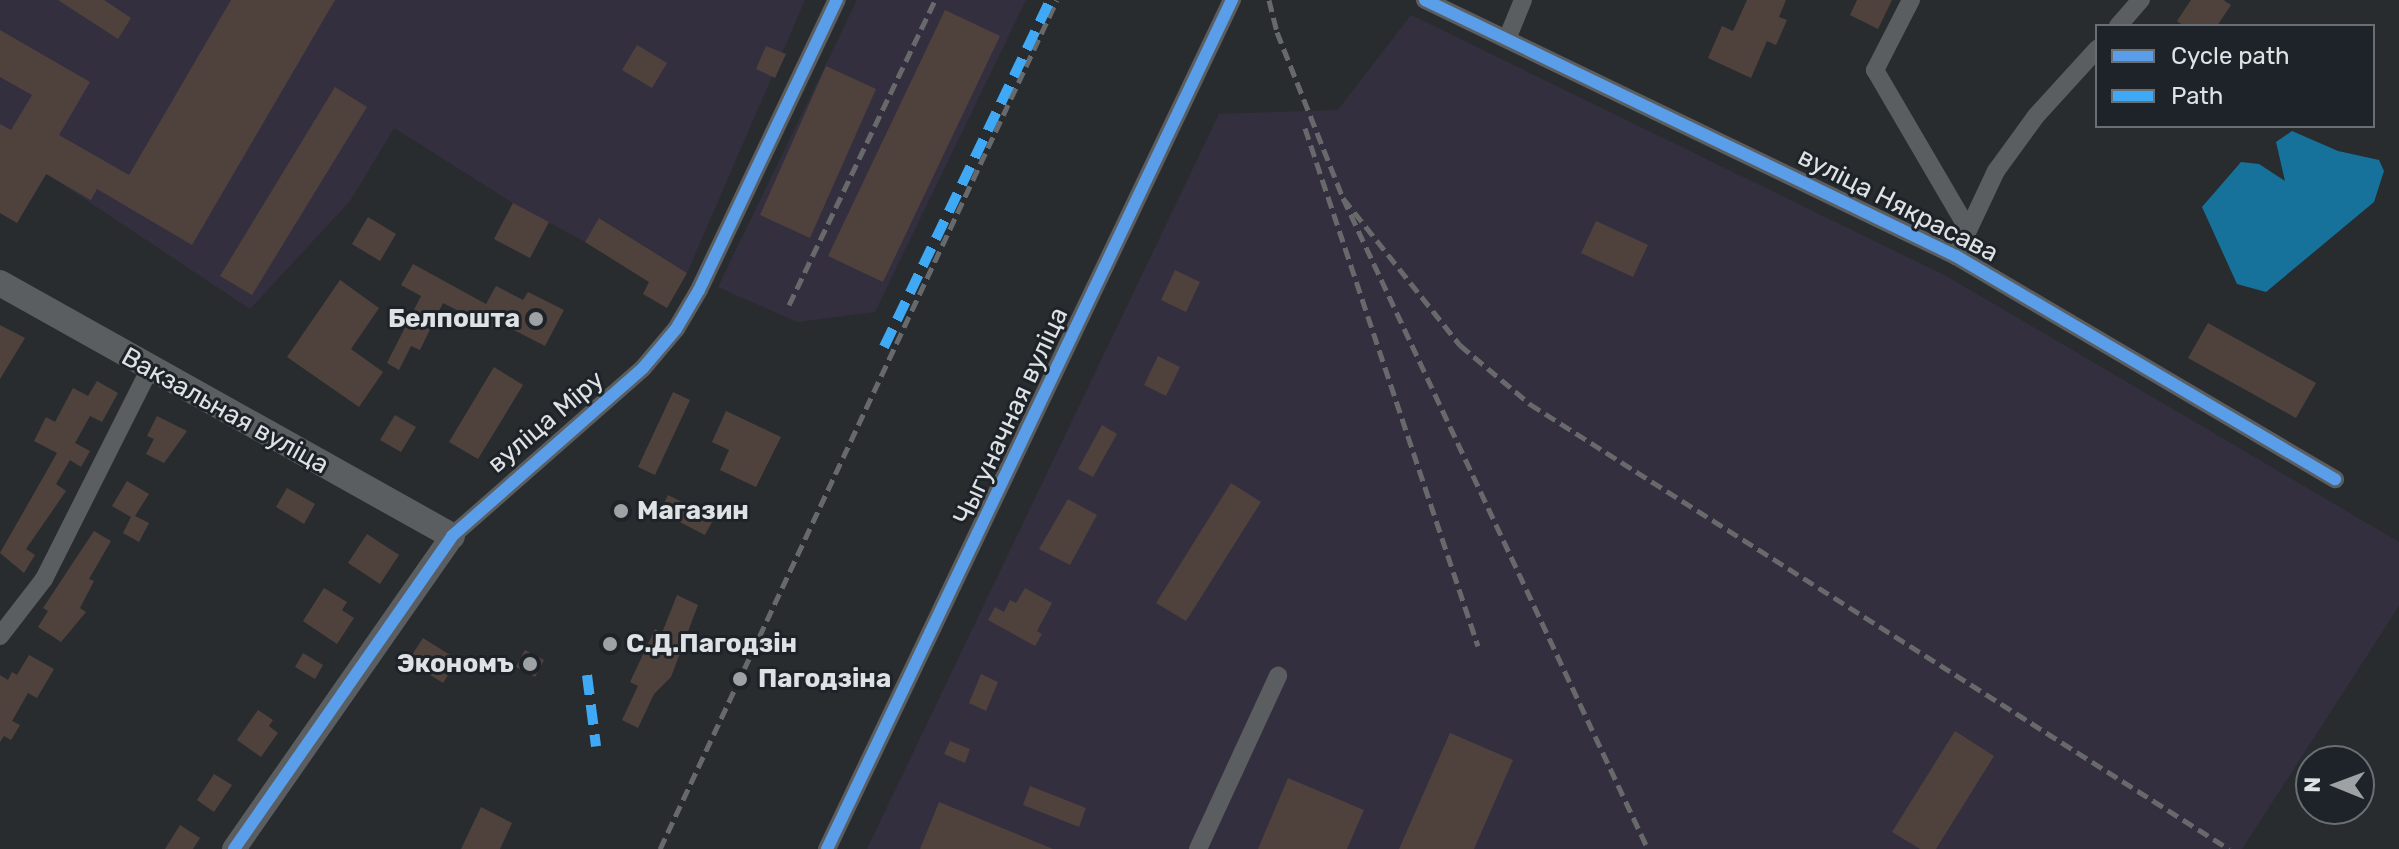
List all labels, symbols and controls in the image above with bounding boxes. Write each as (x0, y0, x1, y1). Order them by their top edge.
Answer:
legend (2095, 24, 2375, 128)
text: Cycle path (2171, 42, 2290, 70)
text: Path (2171, 82, 2223, 110)
street label: вуліца Някрасава (1793, 141, 2003, 269)
place label: Белпошта (388, 303, 520, 335)
street label: Чыгуначная вуліца (947, 303, 1075, 529)
marker: Белпошта (527, 310, 545, 328)
street label: Вакзальная вуліца (116, 341, 334, 481)
street label: вуліца Міру (481, 364, 611, 480)
place label: Магазин (637, 495, 749, 527)
marker: Магазин (612, 502, 630, 520)
place label: С.Д.Пагодзін (626, 628, 797, 660)
marker: С.Д.Пагодзін (601, 635, 619, 653)
place label: Экономъ (397, 648, 514, 680)
marker: Экономъ (521, 655, 539, 673)
place label: Пагодзіна (758, 663, 891, 695)
marker: Пагодзіна (729, 668, 751, 690)
north arrow (2295, 745, 2375, 825)
text: N (2299, 776, 2326, 793)

